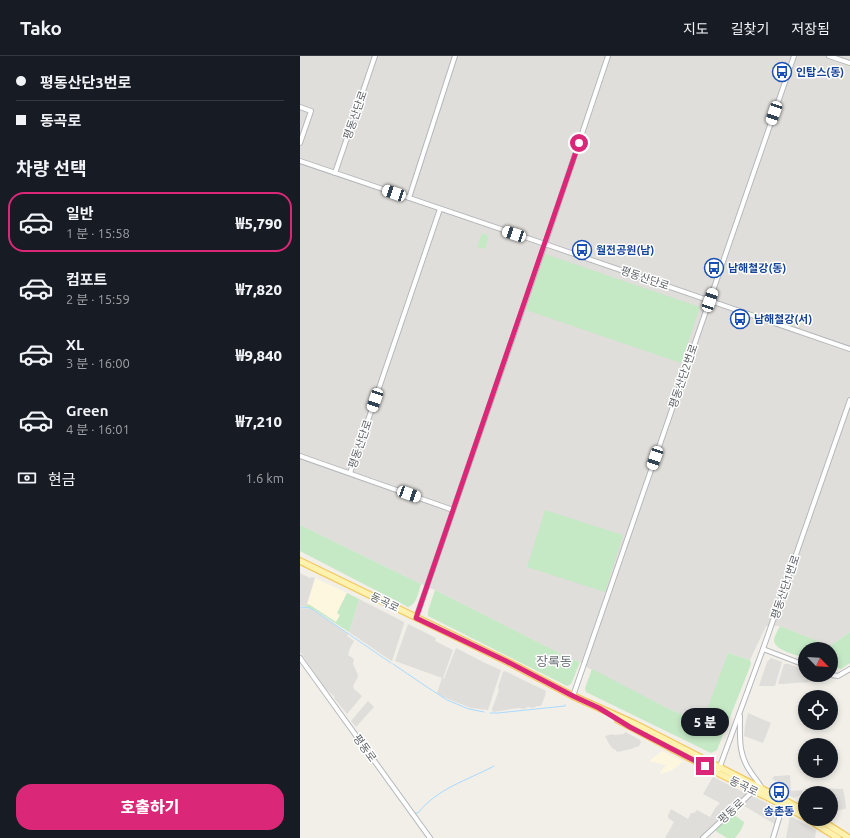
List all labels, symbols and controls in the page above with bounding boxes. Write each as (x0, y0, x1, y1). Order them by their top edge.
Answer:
text: Tako (20, 17, 62, 39)
text: 지도 (683, 21, 709, 37)
text: 길찾기 (731, 21, 769, 37)
text: 저장됨 (791, 21, 830, 37)
bus stop icon: 인탑스(동) (771, 61, 793, 83)
place label: 인탑스(동) (796, 66, 844, 79)
text: 평동산단3번로 (40, 74, 131, 91)
street label: 평동산단로 (341, 89, 369, 141)
car (764, 100, 784, 126)
text: 동곡로 (40, 112, 81, 129)
route start (570, 134, 588, 152)
text: 차량 선택 (16, 158, 87, 178)
car (381, 183, 407, 203)
icon: car (18, 204, 54, 240)
text: 일반 (66, 205, 94, 222)
text: ₩5,790 (235, 215, 282, 232)
car (501, 225, 527, 243)
text: 1 분 · 15:58 (66, 226, 130, 240)
bus stop icon: 월전공원(남) (571, 239, 593, 261)
place label: 월전공원(남) (596, 244, 654, 257)
bus stop icon: 남해철강(동) (703, 257, 725, 279)
place label: 남해철강(동) (728, 262, 786, 275)
street label: 평동산단로 (619, 264, 671, 292)
icon: car (18, 270, 54, 306)
text: 컴포트 (66, 271, 107, 288)
text: ₩7,820 (235, 281, 282, 298)
car (700, 287, 720, 313)
text: 2 분 · 15:59 (66, 292, 130, 306)
bus stop icon: 남해철강(서) (729, 308, 751, 330)
place label: 남해철강(서) (754, 313, 812, 326)
icon: car (18, 336, 54, 372)
text: XL (66, 336, 84, 353)
street label: 평동산단2번로 (666, 342, 700, 410)
text: ₩9,840 (235, 347, 282, 364)
text: 3 분 · 16:00 (66, 356, 130, 370)
car (365, 387, 385, 413)
icon: car (18, 402, 54, 438)
text: Green (66, 402, 108, 419)
text: ₩7,210 (235, 413, 282, 430)
street label: 평동산단로 (346, 418, 374, 470)
text: 4 분 · 16:01 (66, 422, 130, 436)
car (645, 445, 665, 471)
icon: cash (16, 467, 38, 489)
text: 현금 (48, 471, 76, 488)
text: 1.6 km (245, 471, 284, 485)
car (396, 484, 422, 504)
street label: 평동산단1번로 (768, 553, 802, 621)
street label: 동곡로 (369, 590, 401, 614)
north arrow (798, 642, 838, 682)
map controls (798, 642, 838, 826)
district label: 장록동 (536, 654, 572, 668)
button: locate (798, 690, 838, 730)
callout: 5 분 (681, 708, 729, 736)
text: 5 분 (694, 715, 716, 729)
street label: 평동로 (351, 732, 379, 764)
button: + (798, 738, 838, 778)
route end (696, 757, 714, 775)
street label: 동곡로 (728, 774, 760, 798)
bus stop icon: 송촌동 (768, 781, 790, 803)
button: 호출하기 (16, 784, 284, 830)
button: − (798, 786, 838, 826)
street label: 평동로 (716, 796, 746, 826)
place label: 송촌동 (764, 805, 794, 817)

